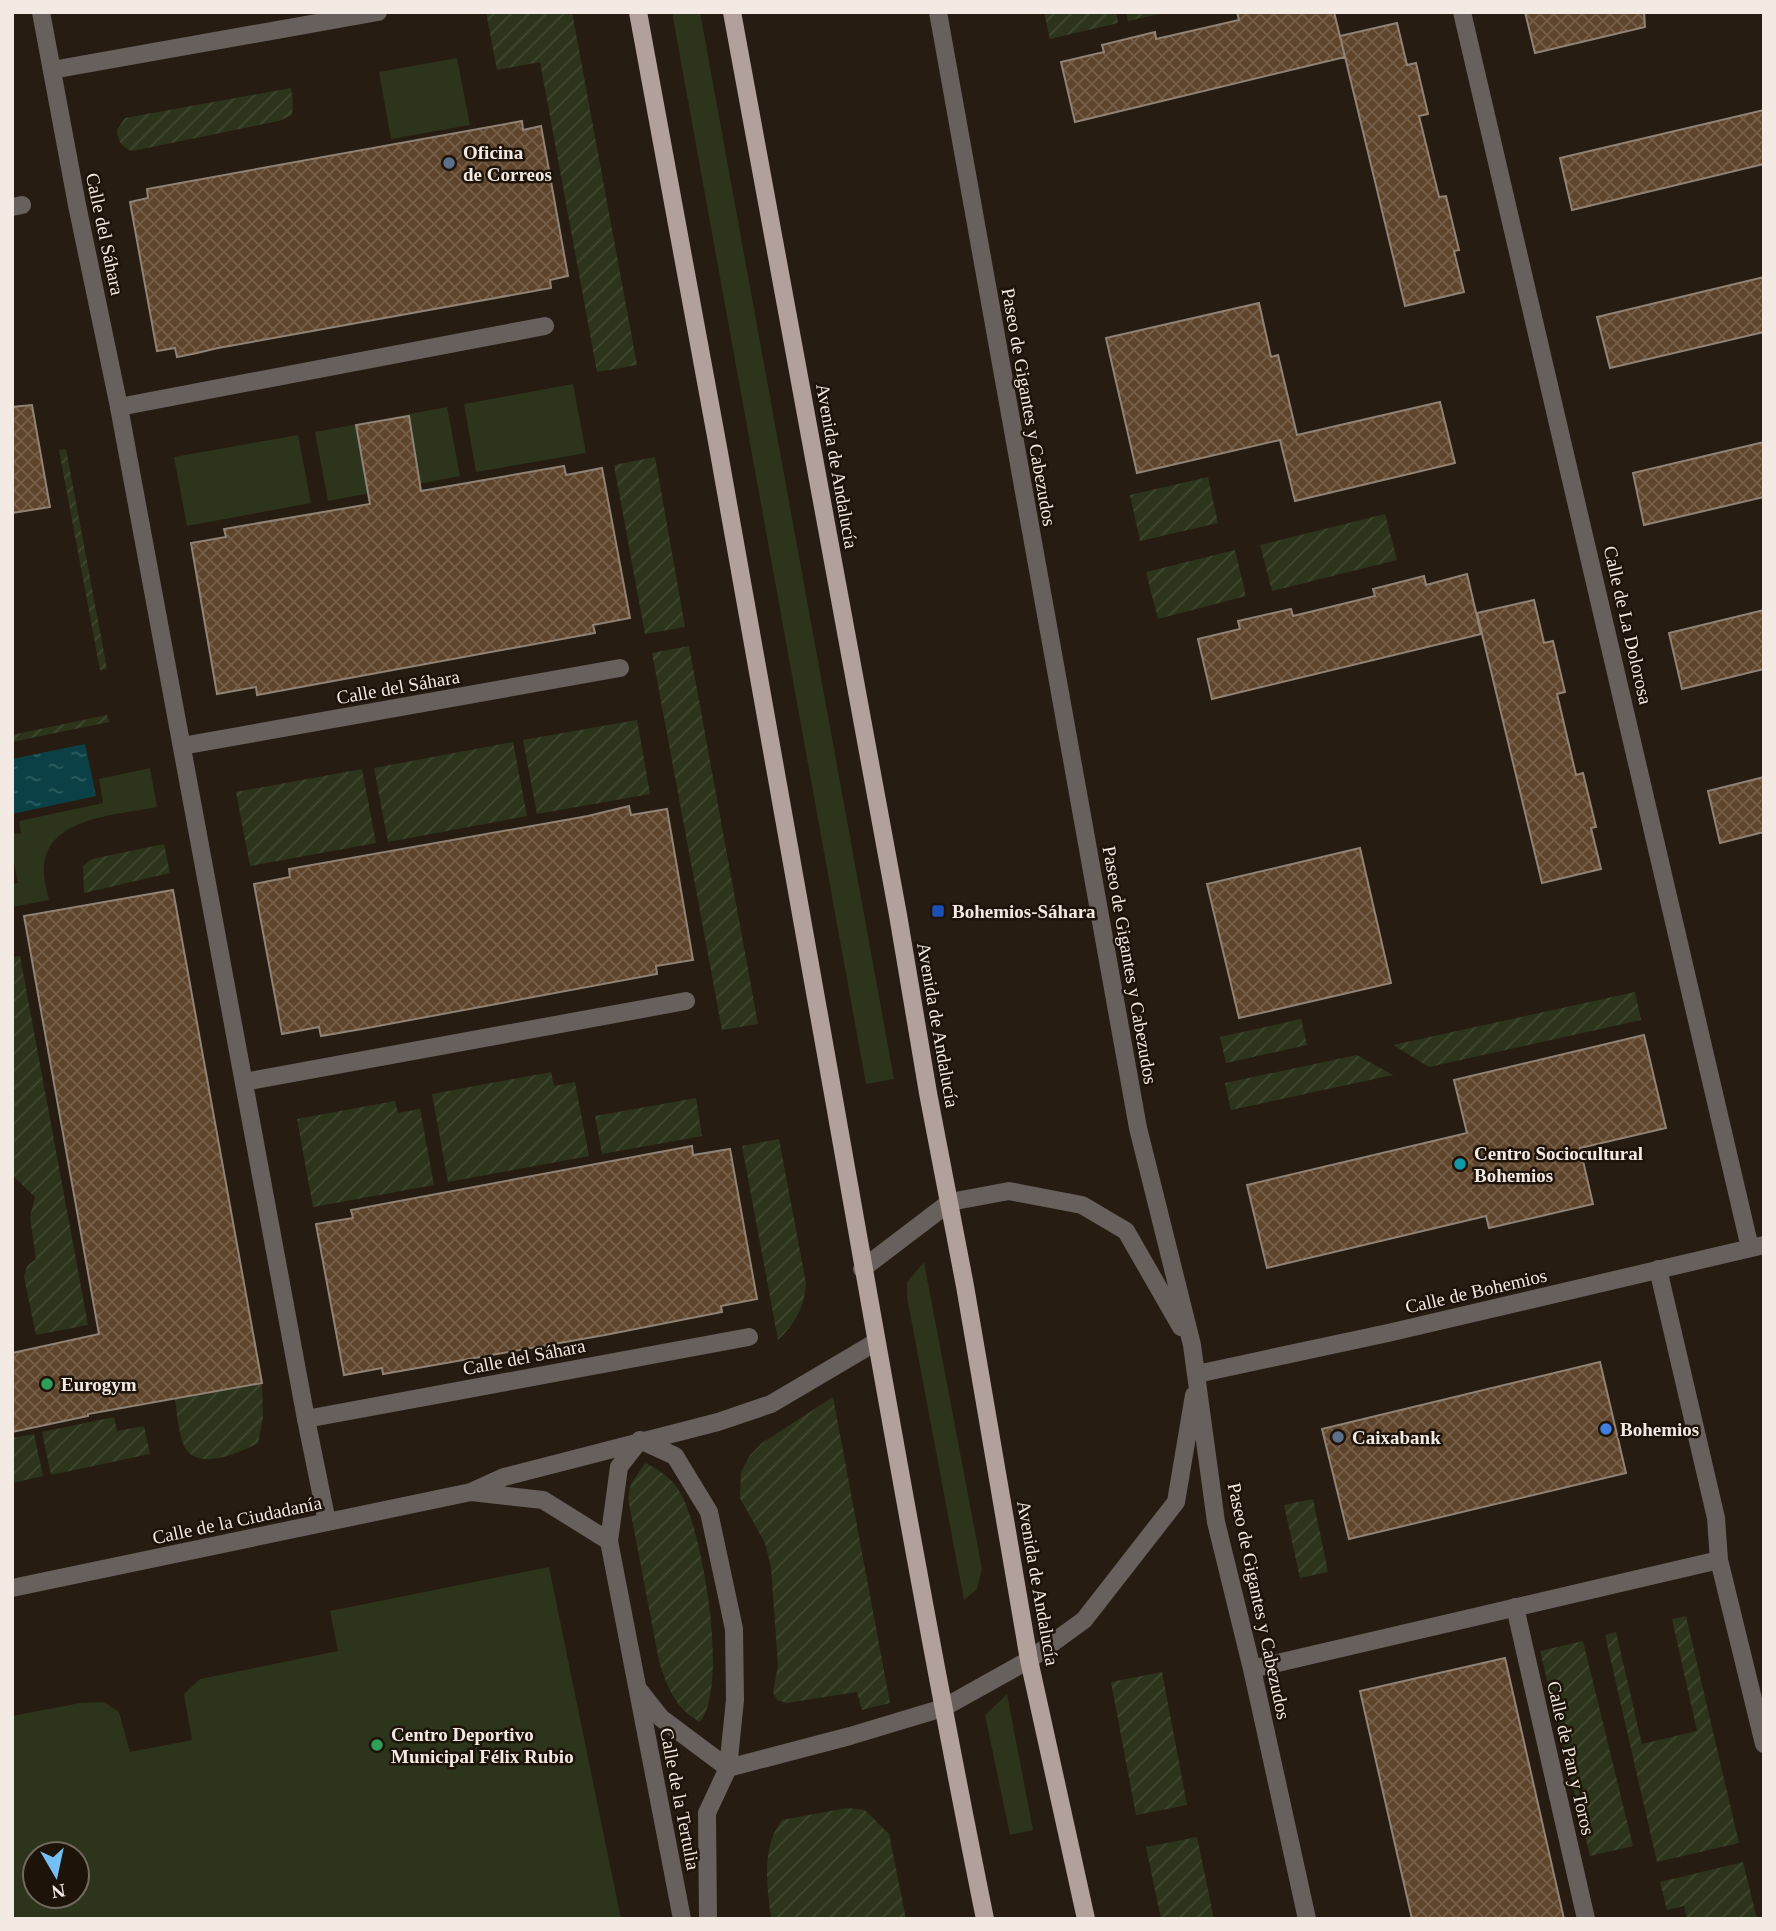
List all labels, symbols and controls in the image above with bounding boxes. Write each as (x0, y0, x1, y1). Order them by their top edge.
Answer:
place label: Oficina de Correos (463, 142, 552, 185)
marker: Oficina de Correos (441, 155, 457, 171)
street label: Calle del Sáhara (82, 171, 128, 298)
street label: Paseo de Gigantes y Cabezudos (998, 286, 1060, 528)
street label: Avenida de Andalucía (812, 382, 862, 551)
street label: Calle de La Dolorosa (1600, 544, 1657, 707)
street label: Calle del Sáhara (335, 666, 462, 708)
street label: Paseo de Gigantes y Cabezudos (1099, 844, 1161, 1086)
place label: Bohemios-Sáhara (952, 901, 1096, 922)
marker: Bohemios-Sáhara (930, 903, 946, 919)
street label: Avenida de Andalucía (913, 941, 963, 1110)
place label: Centro Sociocultural Bohemios (1474, 1143, 1643, 1186)
marker: Centro Sociocultural Bohemios (1452, 1156, 1468, 1172)
street label: Calle de Bohemios (1403, 1265, 1549, 1317)
street label: Calle del Sáhara (461, 1335, 588, 1379)
place label: Eurogym (61, 1374, 137, 1395)
marker: Eurogym (39, 1376, 55, 1392)
place label: Bohemios (1620, 1419, 1699, 1440)
marker: Bohemios (1598, 1421, 1614, 1437)
place label: Caixabank (1352, 1427, 1441, 1448)
marker: Caixabank (1330, 1429, 1346, 1445)
street label: Paseo de Gigantes y Cabezudos (1224, 1481, 1294, 1721)
street label: Calle de la Ciudadanía (150, 1492, 324, 1548)
street label: Avenida de Andalucía (1013, 1499, 1063, 1668)
street label: Calle de Pan y Toros (1543, 1679, 1599, 1837)
place label: Centro Deportivo Municipal Félix Rubio (391, 1724, 574, 1767)
street label: Calle de la Tertulia (656, 1726, 704, 1872)
marker: Centro Deportivo Municipal Félix Rubio (369, 1737, 385, 1753)
north arrow (21, 1840, 91, 1910)
text: N (50, 1880, 67, 1903)

